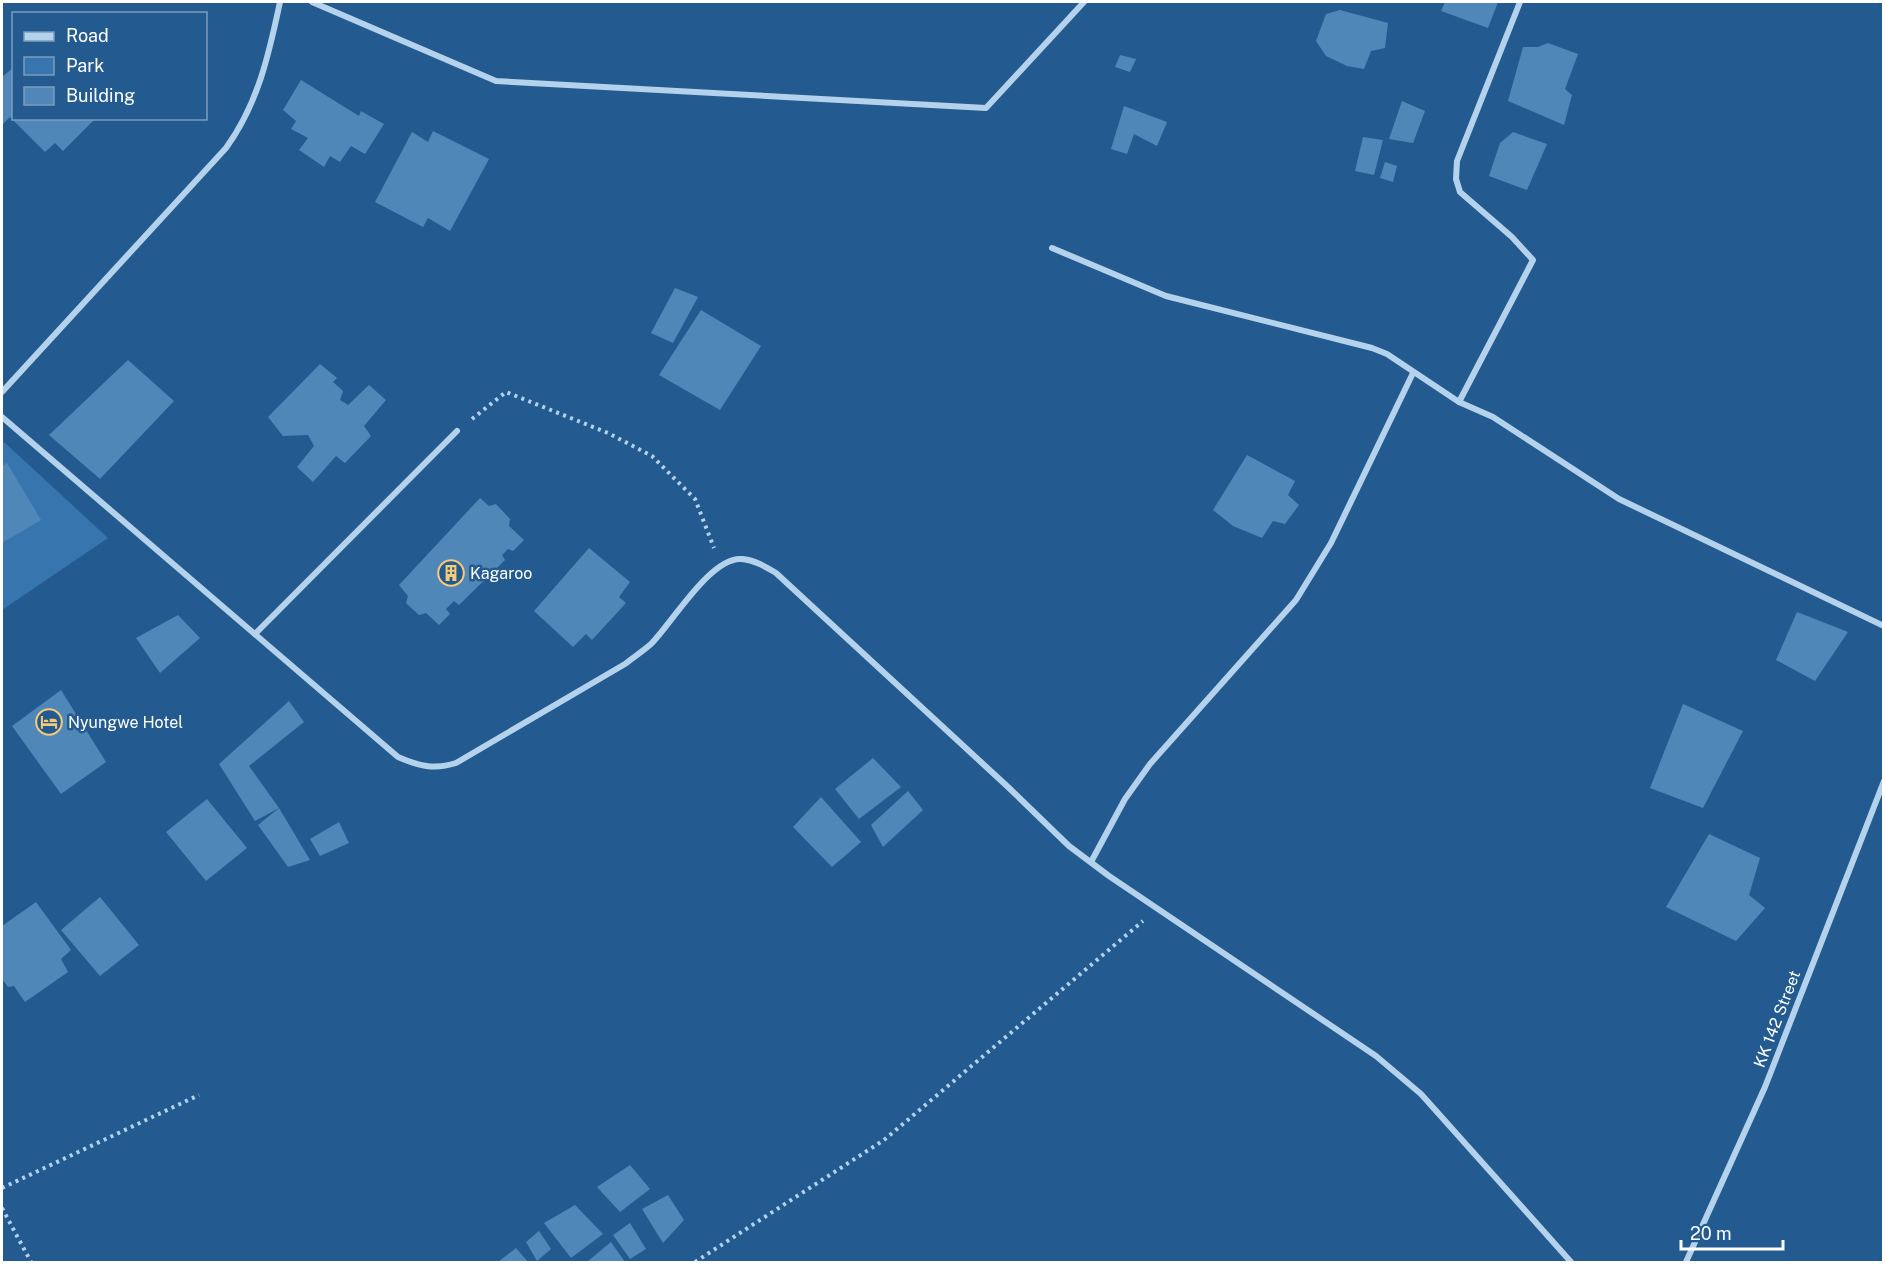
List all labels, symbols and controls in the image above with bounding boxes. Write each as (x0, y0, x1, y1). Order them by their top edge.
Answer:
legend (12, 12, 207, 120)
text: Road (66, 25, 109, 46)
text: Park (66, 55, 104, 76)
text: Building (66, 85, 135, 106)
building icon: Kagaroo (436, 558, 466, 588)
place label: Kagaroo (470, 564, 532, 583)
hotel icon: Nyungwe Hotel (34, 707, 64, 737)
place label: Nyungwe Hotel (68, 713, 183, 732)
street label: KK 142 Street (1750, 968, 1804, 1070)
scale bar (1681, 1213, 1783, 1251)
text: 20 m (1690, 1223, 1732, 1244)

